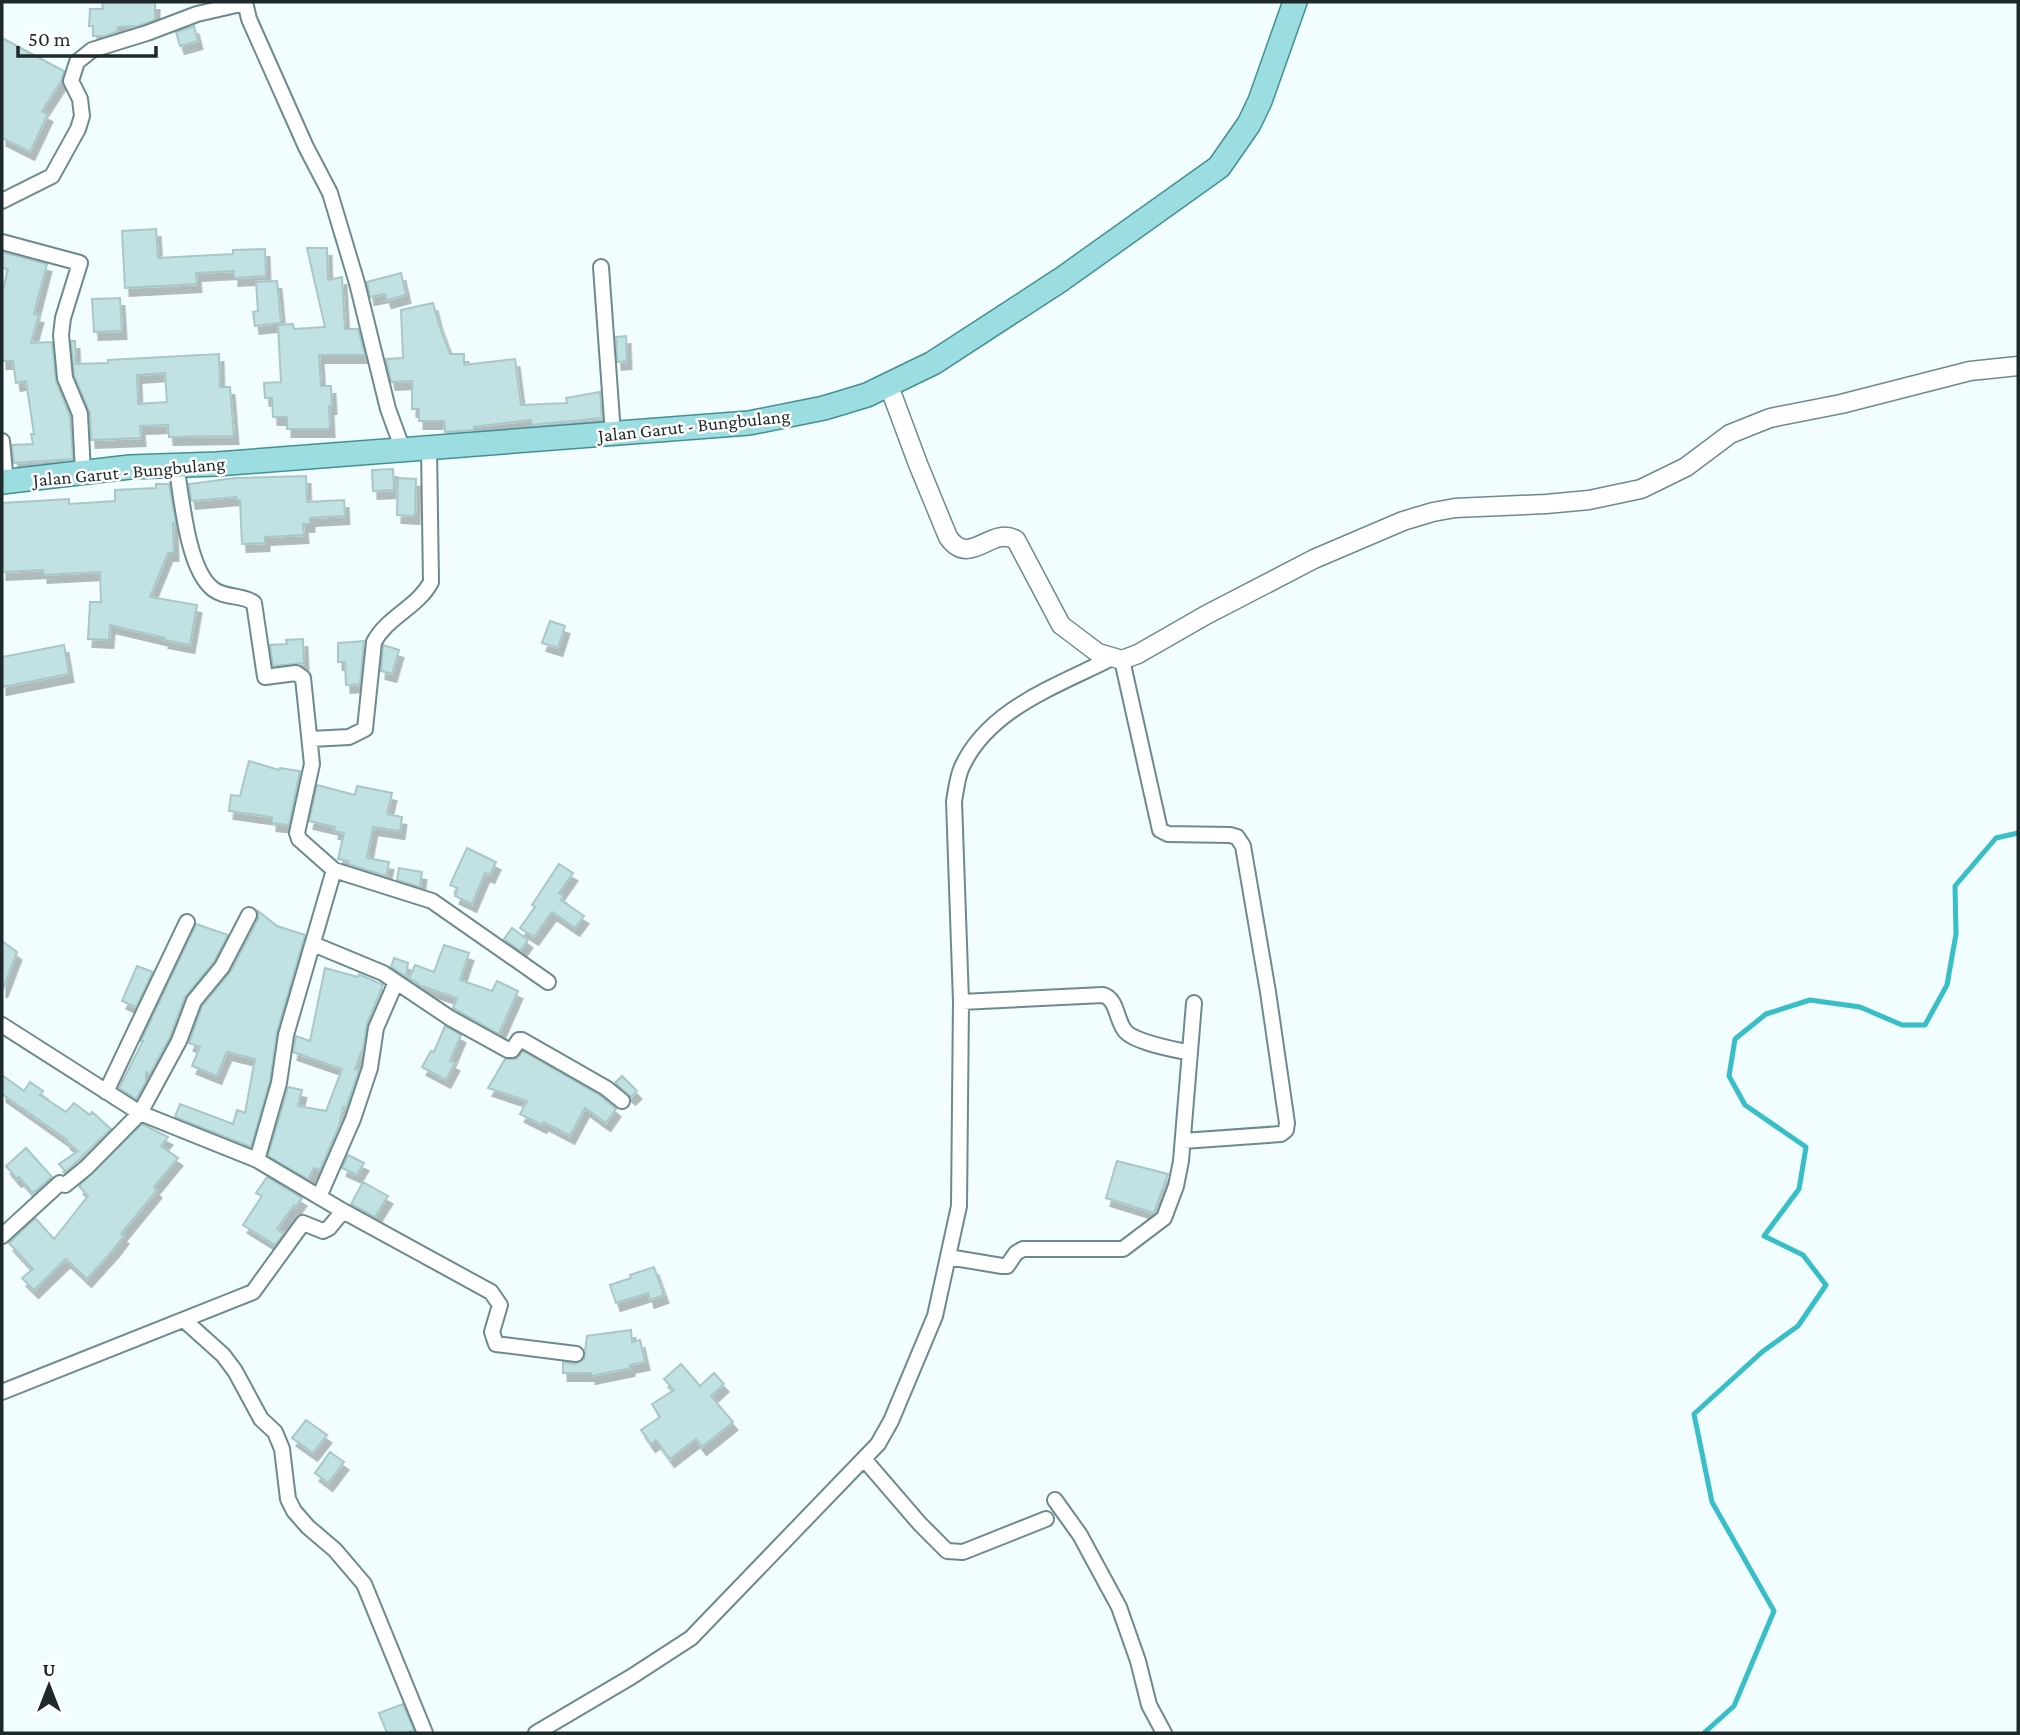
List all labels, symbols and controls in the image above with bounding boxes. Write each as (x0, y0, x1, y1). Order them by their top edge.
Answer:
scale bar (18, 14, 156, 58)
text: 50 m (28, 27, 71, 51)
street label: Jalan Garut - Bungbulang (595, 405, 791, 446)
street label: Jalan Garut - Bungbulang (30, 453, 226, 491)
north arrow (14, 1651, 84, 1721)
text: U (42, 1659, 56, 1680)

